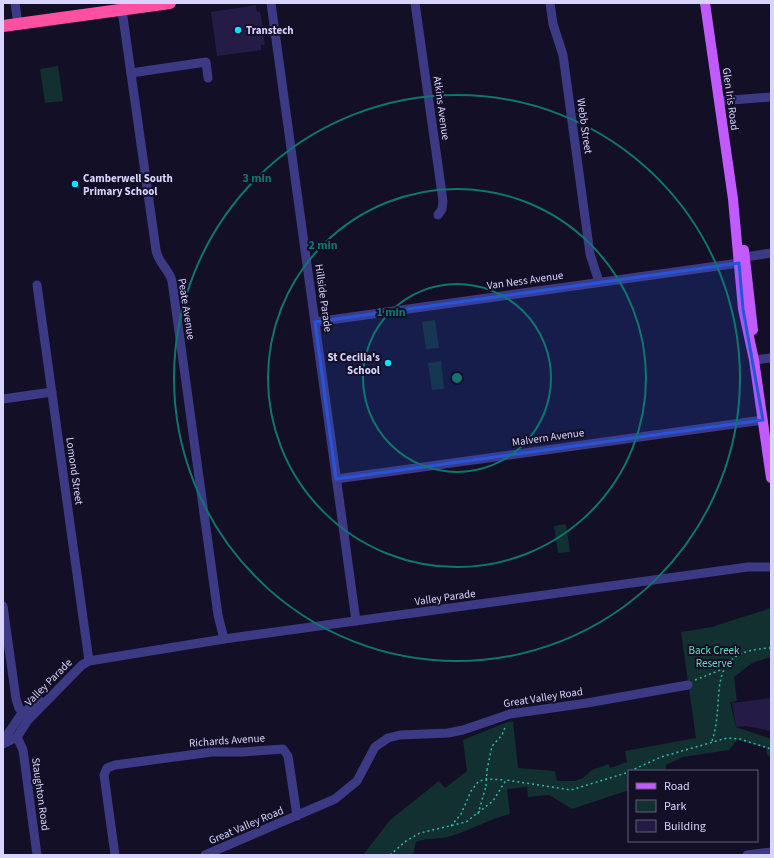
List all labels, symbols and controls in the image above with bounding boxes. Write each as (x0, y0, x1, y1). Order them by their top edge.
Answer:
place label: Transtech (246, 23, 294, 38)
marker: Transtech (233, 25, 243, 35)
street label: Glen Iris Road (719, 67, 742, 131)
street label: Atkins Avenue (430, 75, 453, 142)
street label: Webb Street (573, 97, 596, 155)
text: 3 min (242, 170, 272, 187)
place label: Camberwell South Primary School (83, 171, 173, 199)
marker: Camberwell South Primary School (70, 179, 80, 189)
text: 2 min (308, 237, 338, 254)
street label: Hillside Parade (311, 263, 336, 334)
street label: Van Ness Avenue (486, 268, 565, 293)
street label: Peate Avenue (174, 277, 199, 341)
text: 1 min (376, 304, 406, 321)
place label: St Cecilia's School (328, 350, 381, 378)
marker: St Cecilia's School (383, 358, 393, 368)
centre of rings (450, 371, 464, 385)
street label: Malvern Avenue (511, 425, 586, 450)
street label: Lomond Street (62, 436, 87, 506)
street label: Valley Parade (414, 586, 477, 609)
park label: Back Creek Reserve (688, 643, 740, 671)
street label: Valley Parade (21, 655, 76, 709)
street label: Great Valley Road (502, 684, 584, 711)
street label: Richards Avenue (189, 730, 266, 751)
street label: Staughton Road (28, 757, 53, 832)
legend (628, 770, 758, 842)
text: Road (664, 778, 690, 795)
text: Park (664, 798, 686, 815)
street label: Great Valley Road (206, 803, 286, 848)
text: Building (664, 818, 706, 835)

